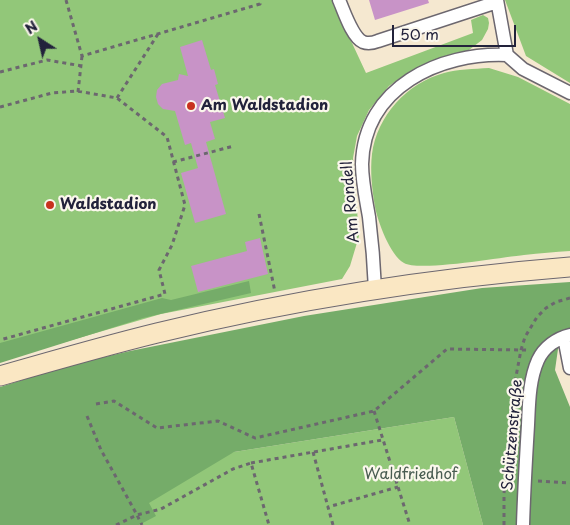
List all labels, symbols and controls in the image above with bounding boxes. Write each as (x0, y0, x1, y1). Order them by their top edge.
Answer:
north arrow (15, 15, 65, 65)
scale bar (395, 15, 519, 47)
text: N (21, 16, 42, 39)
text: 50 m (400, 22, 439, 45)
place label: Am Waldstadion (201, 97, 328, 115)
marker: Am Waldstadion (185, 100, 197, 112)
street label: Am Rondell (338, 160, 364, 244)
place label: Waldstadion (60, 196, 157, 214)
marker: Waldstadion (44, 199, 56, 211)
street label: Schützenstraße (499, 379, 527, 491)
park label: Waldfriedhof (364, 466, 458, 484)

